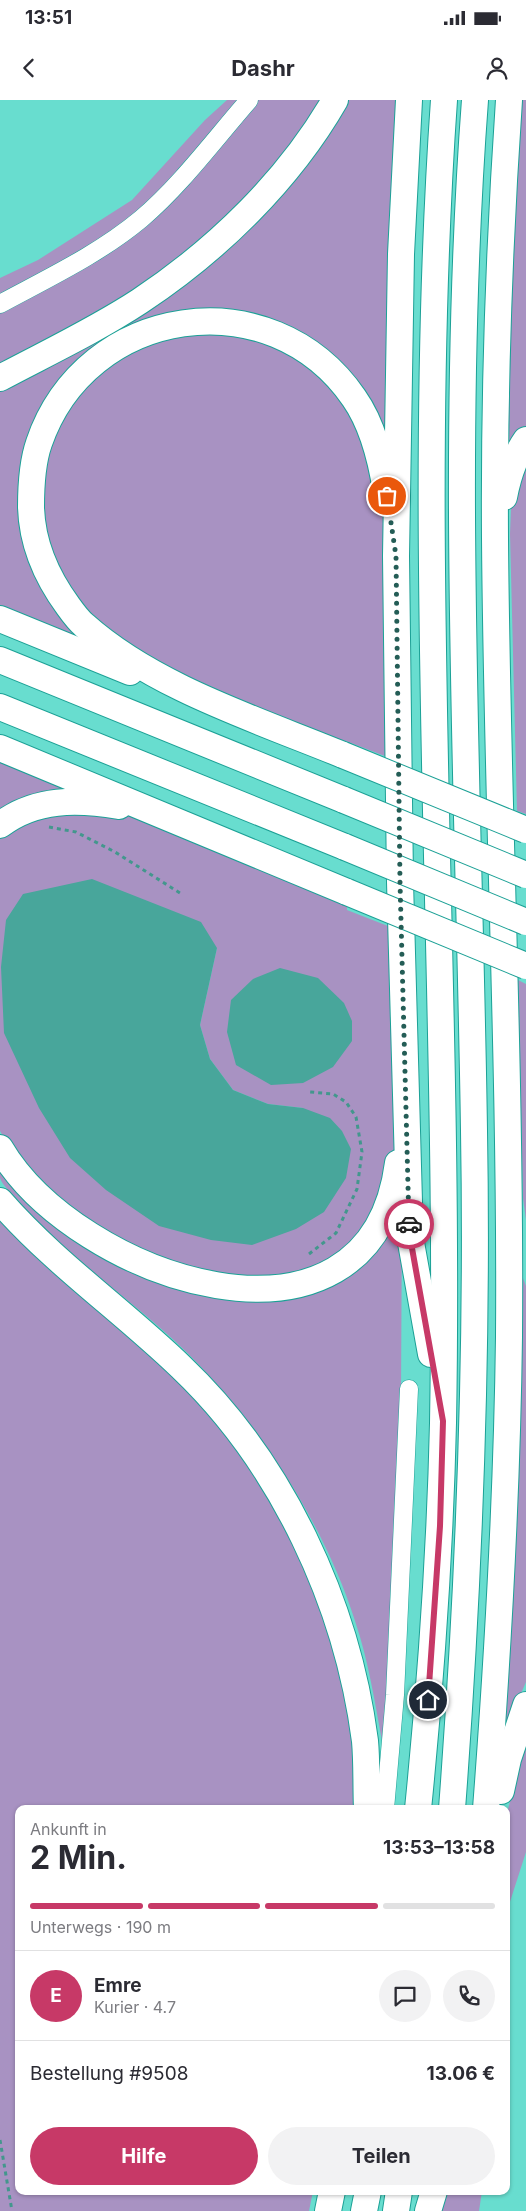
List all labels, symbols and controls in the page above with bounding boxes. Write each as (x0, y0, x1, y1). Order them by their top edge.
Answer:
text: 13:51 (25, 6, 72, 29)
icon: back (15, 54, 43, 82)
icon: person (483, 54, 511, 82)
text: Dashr (231, 55, 295, 81)
pin (366, 475, 408, 517)
icon: bag (373, 482, 401, 510)
courier (384, 1199, 434, 1249)
icon: car (395, 1210, 423, 1238)
pin (407, 1679, 449, 1721)
icon: home (414, 1686, 442, 1714)
text: Ankunft in (30, 1819, 107, 1839)
text: 13:53–13:58 (383, 1836, 495, 1859)
text: 2 Min. (30, 1838, 127, 1877)
text: Unterwegs · 190 m (30, 1917, 171, 1937)
button: chat (379, 1970, 431, 2022)
button: phone (443, 1970, 495, 2022)
text: Emre (94, 1974, 141, 1997)
text: E (50, 1984, 62, 2007)
text: Kurier · 4.7 (94, 1997, 176, 2017)
text: Bestellung #9508 (30, 2062, 188, 2085)
text: 13.06 € (426, 2062, 495, 2085)
button: Hilfe (30, 2127, 258, 2185)
button: Teilen (268, 2127, 495, 2185)

